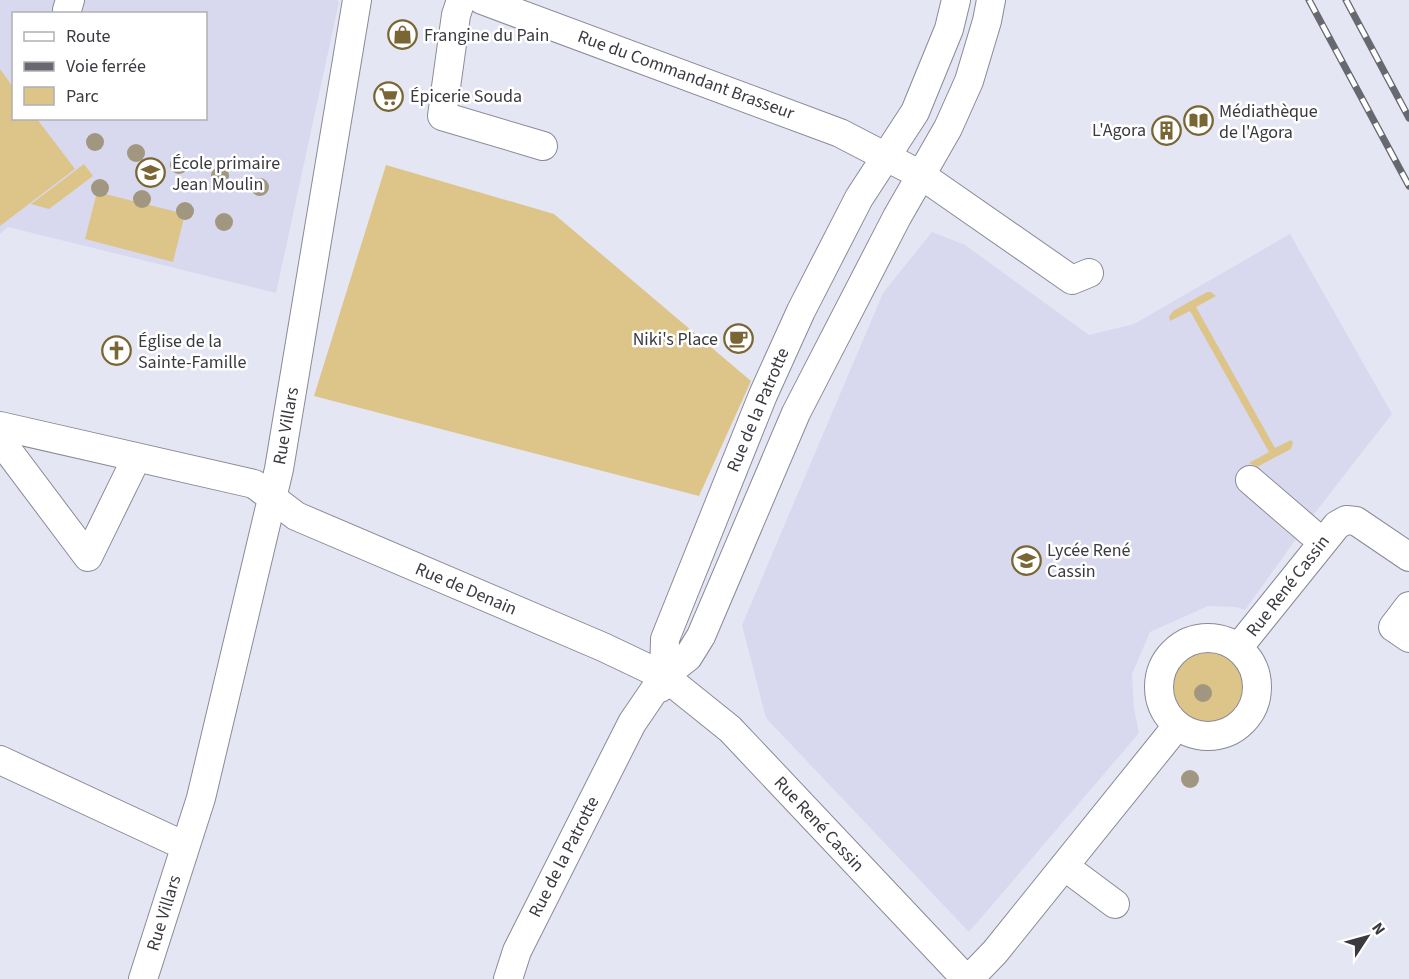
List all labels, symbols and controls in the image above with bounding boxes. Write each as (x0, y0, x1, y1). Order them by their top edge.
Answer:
legend (12, 12, 207, 120)
shop icon: Frangine du Pain (387, 19, 419, 51)
place label: Frangine du Pain (424, 23, 549, 48)
text: Route (66, 24, 110, 49)
street label: Rue du Commandant Brasseur (574, 24, 799, 126)
text: Voie ferrée (66, 54, 146, 79)
supermarket icon: Épicerie Souda (373, 80, 405, 112)
text: Parc (66, 84, 99, 109)
place label: Épicerie Souda (410, 84, 522, 109)
place label: Médiathèque de l'Agora (1219, 99, 1318, 145)
library icon: Médiathèque de l'Agora (1182, 105, 1214, 137)
building icon: L'Agora (1151, 114, 1183, 146)
place label: L'Agora (1092, 118, 1146, 143)
place label: École primaire Jean Moulin (172, 151, 280, 197)
school or university icon: École primaire Jean Moulin (135, 157, 167, 189)
cafe icon: Niki's Place (723, 323, 755, 355)
place label: Niki's Place (633, 327, 718, 352)
place label: Église de la Sainte-Famille (138, 329, 246, 375)
church icon: Église de la Sainte-Famille (101, 335, 133, 367)
street label: Rue de la Patrotte (721, 344, 795, 476)
street label: Rue Villars (267, 385, 305, 467)
street label: Rue René Cassin (1240, 530, 1336, 642)
place label: Lycée René Cassin (1047, 538, 1131, 584)
school or university icon: Lycée René Cassin (1010, 544, 1042, 576)
street label: Rue de Denain (411, 556, 521, 622)
street label: Rue René Cassin (768, 771, 870, 877)
street label: Rue de la Patrotte (523, 792, 605, 922)
street label: Rue Villars (141, 872, 187, 954)
north arrow (1337, 907, 1397, 967)
text: N (1366, 918, 1390, 940)

